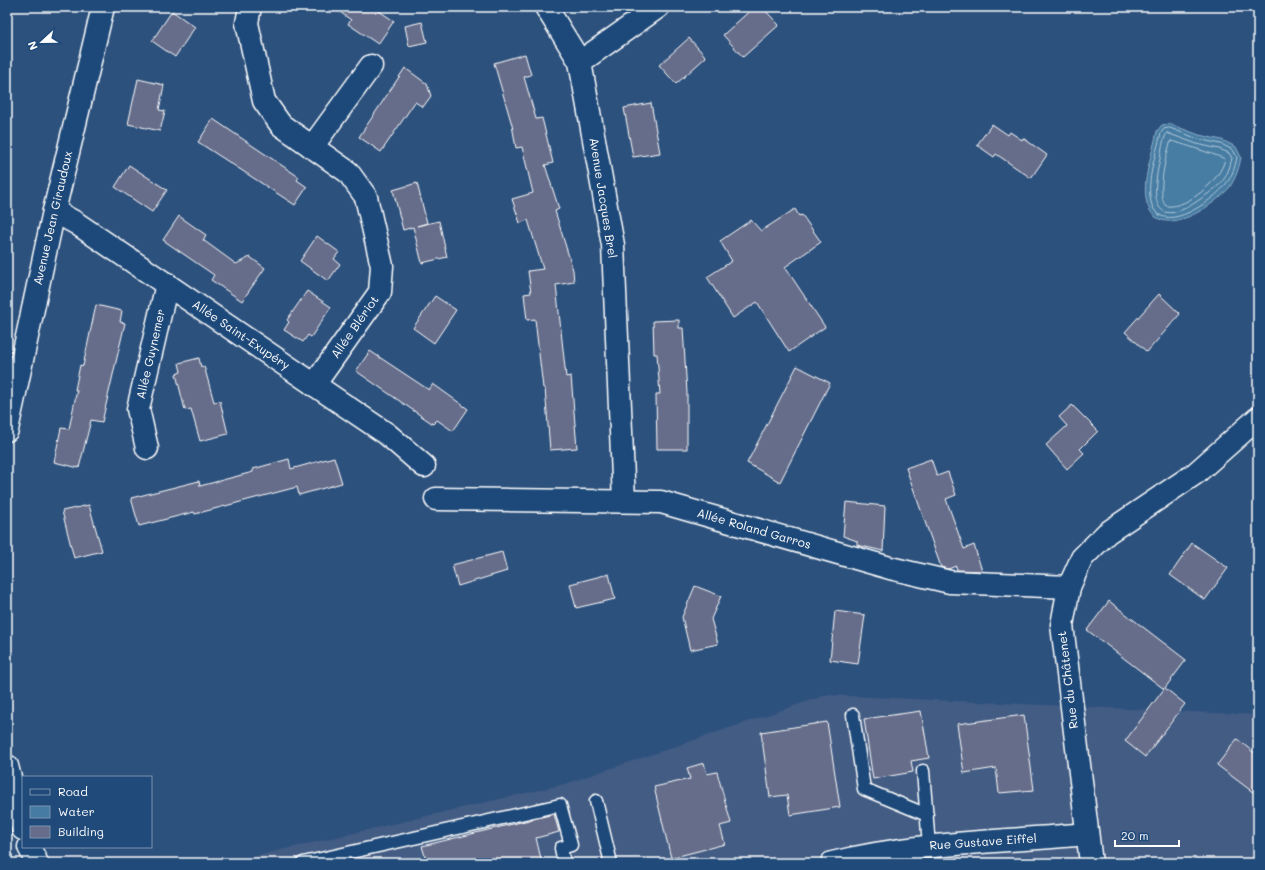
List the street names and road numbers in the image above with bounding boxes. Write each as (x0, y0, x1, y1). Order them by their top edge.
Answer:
street label: Avenue Jacques Brel (587, 136, 621, 259)
street label: Avenue Jean Giraudoux (29, 149, 75, 287)
street label: Allée Blériot (327, 292, 382, 361)
street label: Allée Saint-Exupéry (190, 295, 294, 373)
street label: Allée Guynemer (132, 307, 168, 400)
street label: Allée Roland Garros (695, 504, 813, 552)
street label: Rue du Châtenet (1053, 630, 1081, 730)
street label: Rue Gustave Eiffel (929, 829, 1037, 853)

